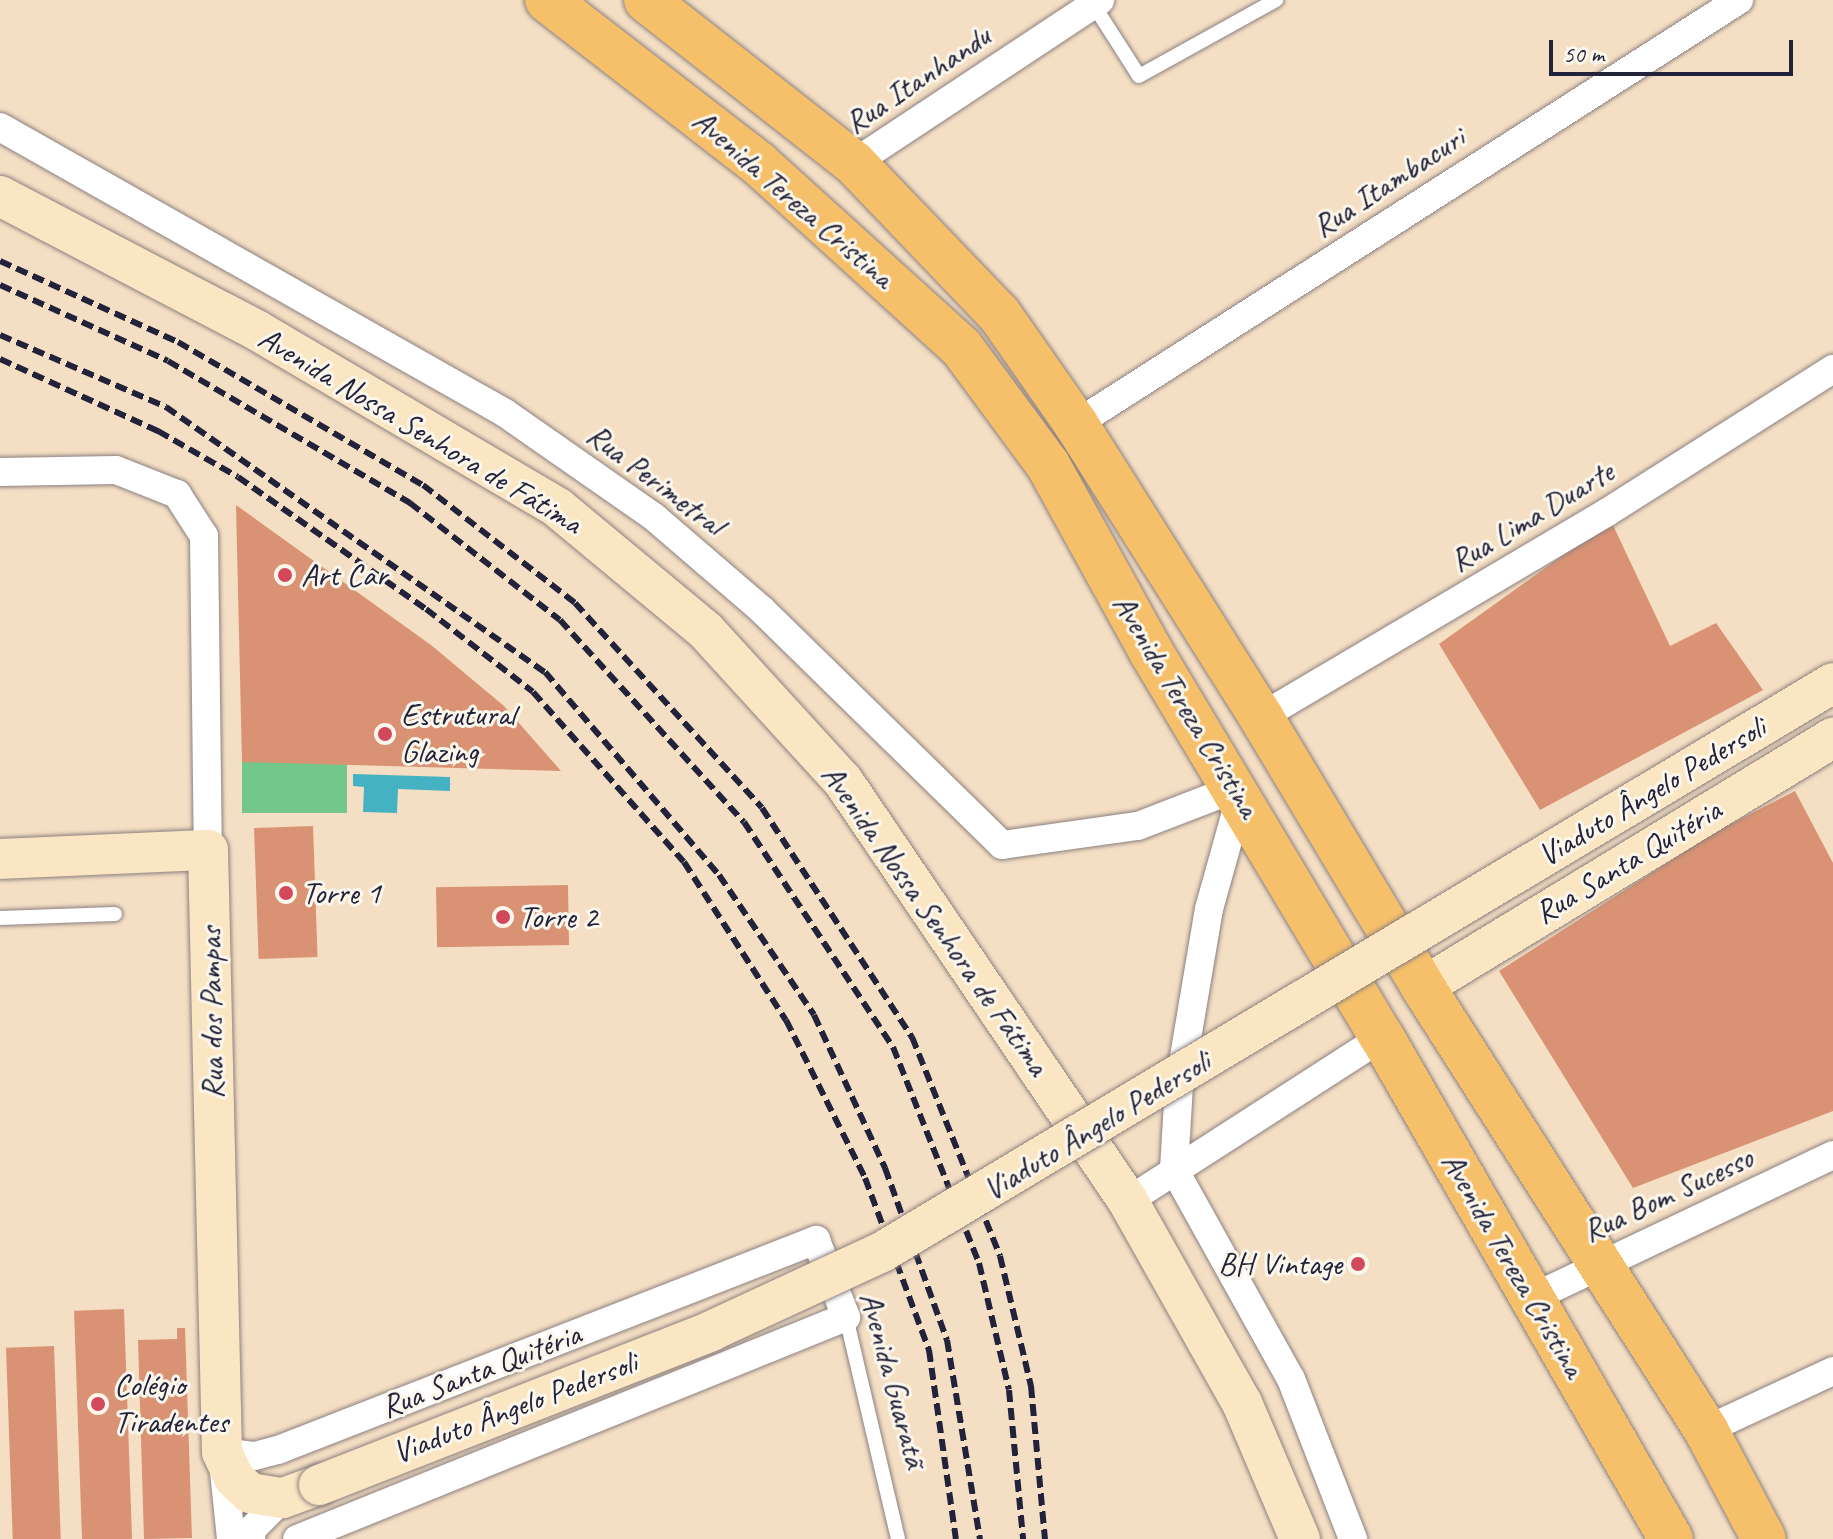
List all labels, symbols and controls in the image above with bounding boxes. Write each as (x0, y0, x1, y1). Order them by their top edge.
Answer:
street label: Rua Itanhandu (838, 17, 998, 143)
scale bar (1553, 24, 1797, 74)
text: 50 m (1563, 39, 1604, 69)
street label: Avenida Tereza Cristina (685, 101, 901, 297)
street label: Rua Itambacuri (1306, 120, 1472, 246)
street label: Avenida Nossa Senhora de Fátima (252, 319, 588, 543)
street label: Rua Perimetral (579, 416, 731, 544)
street label: Rua Lima Duarte (1444, 453, 1620, 581)
place label: Art Car (301, 556, 387, 594)
marker: Art Car (276, 566, 294, 584)
street label: Avenida Tereza Cristina (1104, 587, 1268, 825)
place label: Estrutural Glazing (401, 697, 515, 772)
street label: Viaduto Ângelo Pedersoli (1532, 709, 1772, 875)
marker: Estrutural Glazing (376, 725, 394, 743)
street label: Avenida Nossa Senhora de Fátima (813, 757, 1057, 1083)
street label: Rua Santa Quitéria (1529, 792, 1727, 932)
place label: Torre 1 (302, 874, 381, 912)
marker: Torre 1 (277, 884, 295, 902)
place label: Torre 2 (519, 898, 598, 936)
marker: Torre 2 (494, 908, 512, 926)
street label: Rua dos Pampas (191, 926, 233, 1100)
street label: Viaduto Ângelo Pedersoli (977, 1043, 1217, 1209)
street label: Rua Bom Sucesso (1577, 1139, 1759, 1251)
street label: Avenida Tereza Cristina (1433, 1146, 1593, 1384)
place label: BH Vintage (1218, 1245, 1342, 1283)
marker: BH Vintage (1349, 1255, 1367, 1273)
street label: Avenida Guaratã (851, 1288, 935, 1472)
street label: Rua Santa Quitéria (377, 1316, 585, 1426)
street label: Viaduto Ângelo Pedersoli (388, 1344, 642, 1472)
place label: Colégio Tiradentes (114, 1367, 228, 1442)
marker: Colégio Tiradentes (89, 1395, 107, 1413)

